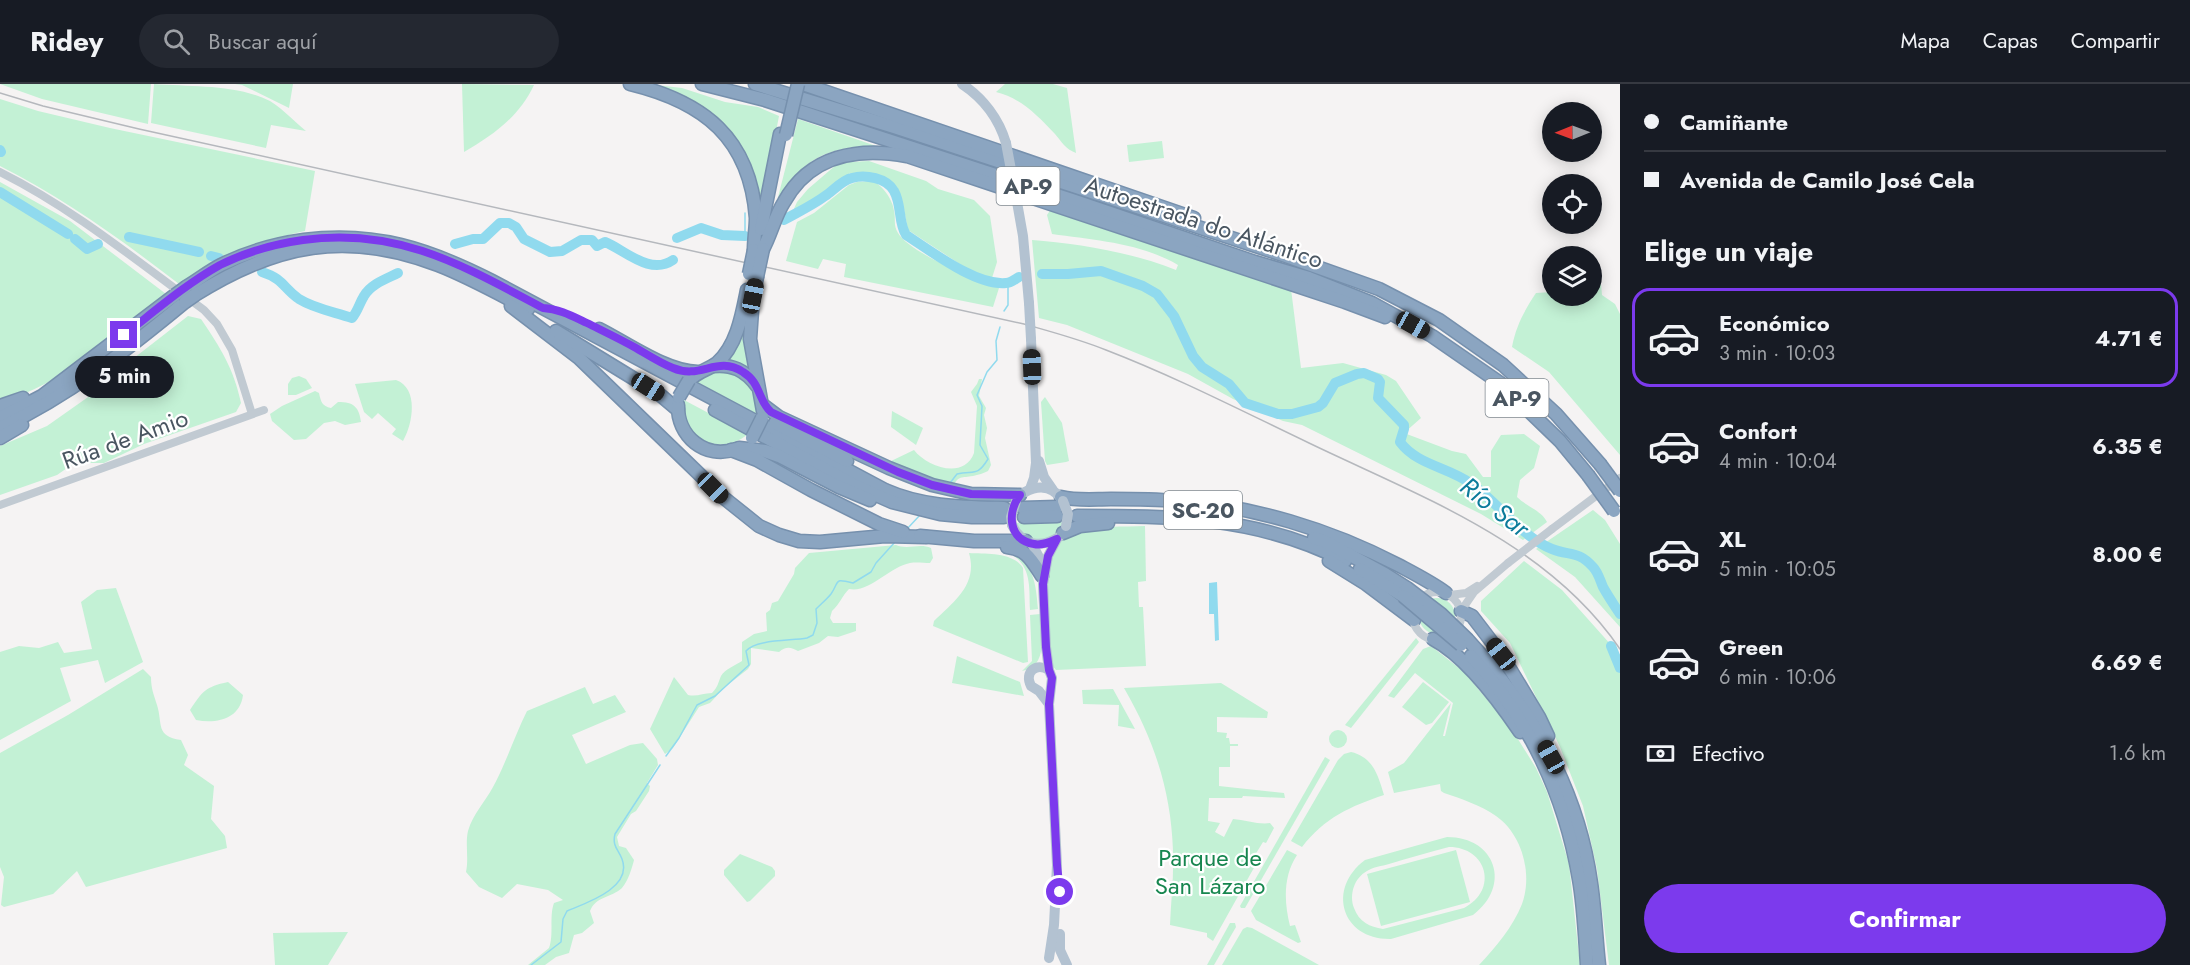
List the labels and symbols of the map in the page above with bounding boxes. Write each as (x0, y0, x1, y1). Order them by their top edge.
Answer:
north arrow (1542, 102, 1602, 162)
road number: AP-9 (996, 167, 1060, 205)
street label: Autoestrada do Atlántico (1080, 167, 1328, 277)
car (741, 277, 765, 315)
car (1393, 308, 1433, 342)
route end (110, 321, 137, 348)
car (1022, 349, 1042, 385)
callout: 5 min (74, 356, 174, 398)
car (628, 370, 668, 404)
road number: AP-9 (1486, 379, 1549, 417)
street label: Rúa de Amio (57, 400, 193, 478)
water label: Río Sar (1452, 468, 1539, 547)
car (694, 469, 732, 507)
road number: SC-20 (1164, 491, 1242, 529)
car (1483, 634, 1519, 674)
car (1534, 737, 1568, 777)
park label: Parque de San Lázaro (1155, 840, 1265, 903)
route start (1046, 878, 1073, 905)

